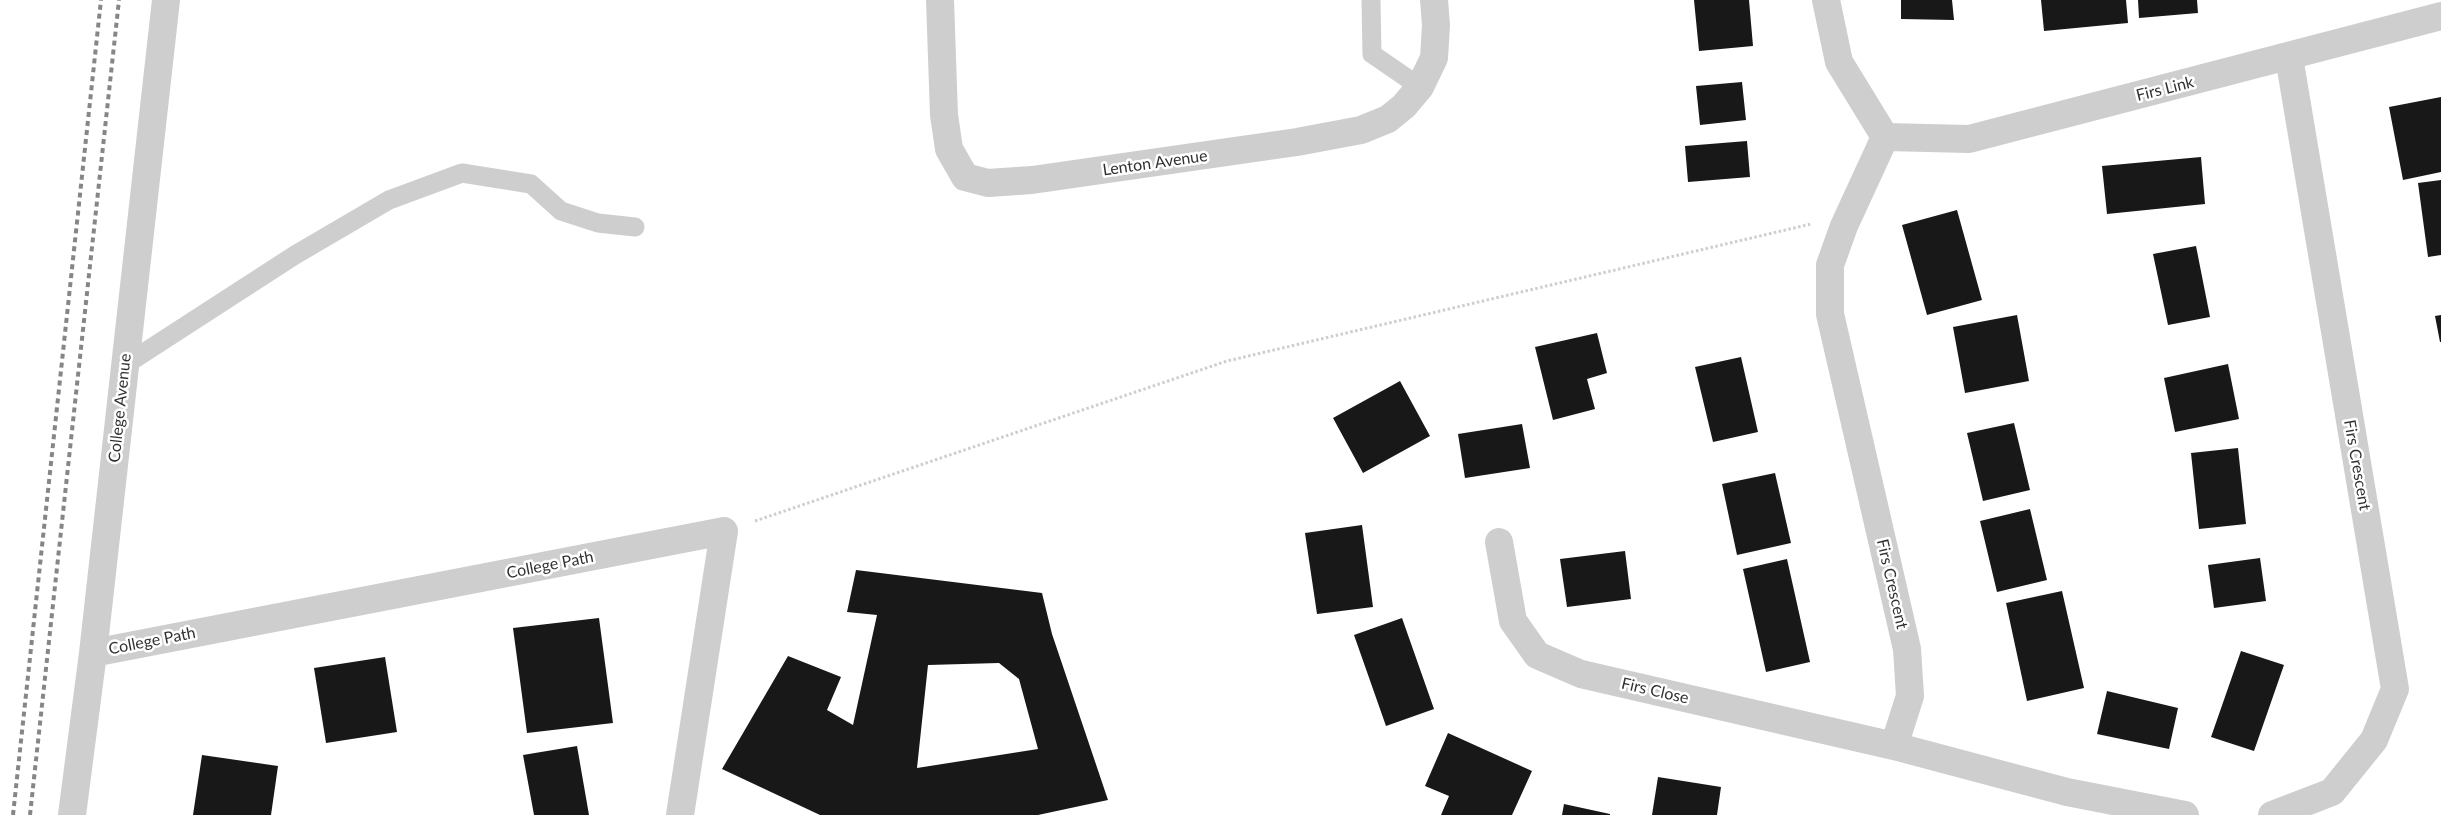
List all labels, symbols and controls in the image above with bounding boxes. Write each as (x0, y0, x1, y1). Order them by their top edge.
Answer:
street label: Firs Link (2134, 73, 2196, 105)
street label: Lenton Avenue (1101, 146, 1209, 180)
street label: College Avenue (105, 353, 135, 463)
street label: Firs Crescent (2340, 418, 2374, 512)
street label: Firs Crescent (1872, 537, 1912, 631)
street label: College Path (505, 547, 595, 583)
street label: College Path (107, 623, 197, 659)
street label: Firs Close (1619, 674, 1691, 708)

